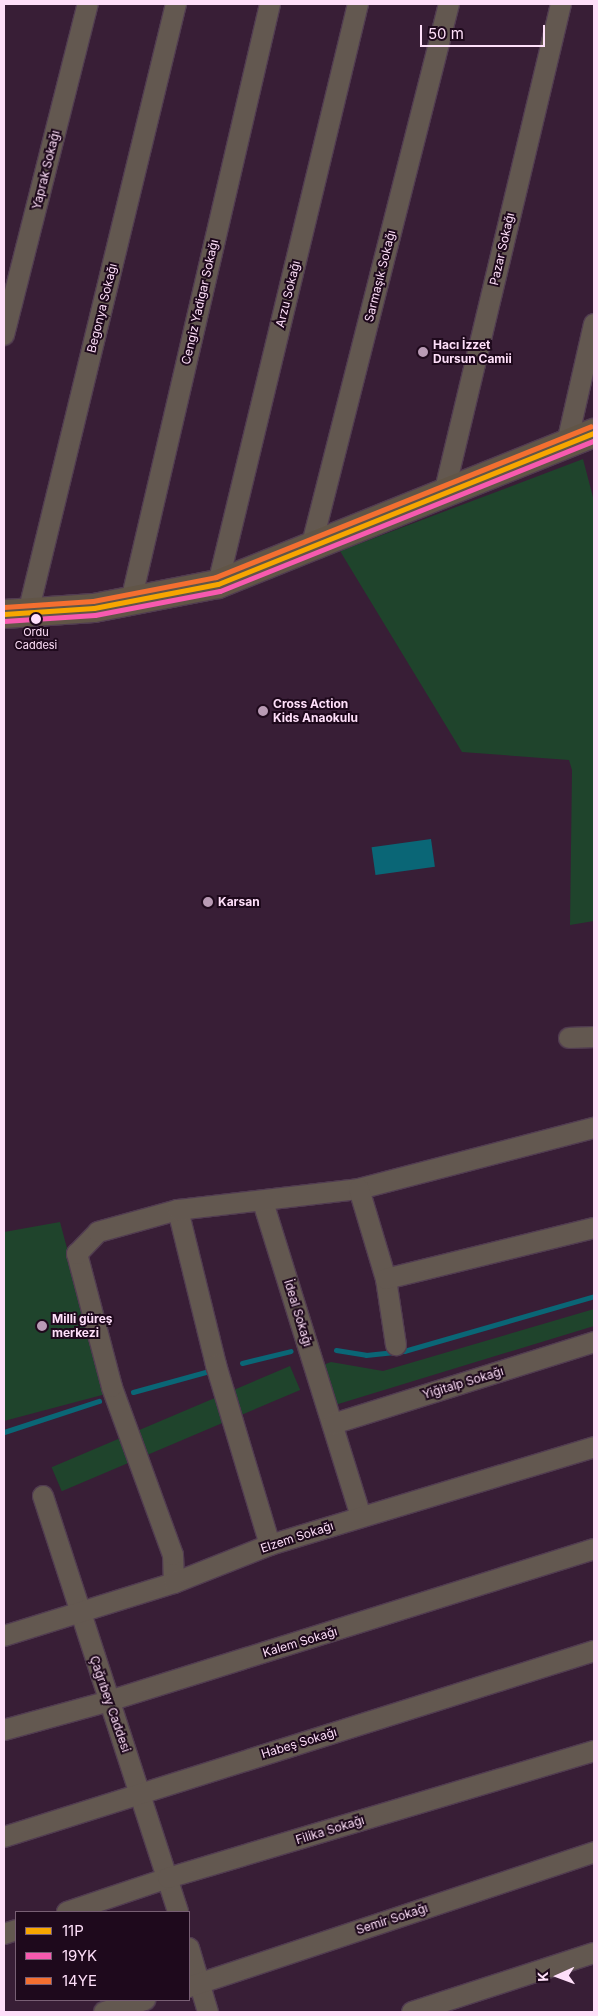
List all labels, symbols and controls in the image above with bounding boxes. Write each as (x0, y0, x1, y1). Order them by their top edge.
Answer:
scale bar (423, 15, 548, 47)
text: 50 m (428, 24, 464, 43)
street label: Yaprak Sokağı (29, 129, 63, 211)
street label: Pazar Sokağı (487, 211, 517, 287)
street label: Sarmaşık Sokağı (362, 229, 398, 323)
street label: Cengiz Yadigar Sokağı (179, 238, 221, 366)
street label: Arzu Sokağı (273, 259, 303, 329)
street label: Begonya Sokağı (84, 262, 120, 354)
place label: Hacı İzzet Dursun Camii (433, 338, 512, 366)
marker: Hacı İzzet Dursun Camii (417, 346, 429, 358)
marker: Ordu Caddesi (31, 614, 41, 624)
place label: Ordu Caddesi (15, 626, 57, 652)
place label: Cross Action Kids Anaokulu (273, 697, 358, 725)
marker: Cross Action Kids Anaokulu (257, 705, 269, 717)
place label: Karsan (218, 895, 260, 909)
marker: Karsan (202, 896, 214, 908)
street label: İdeal Sokağı (281, 1278, 315, 1348)
place label: Milli güreş merkezi (52, 1312, 113, 1340)
marker: Milli güreş merkezi (36, 1320, 48, 1332)
street label: Yiğitalp Sokağı (421, 1364, 505, 1402)
street label: Elzem Sokağı (259, 1518, 335, 1556)
street label: Kalem Sokağı (261, 1624, 339, 1660)
street label: Çağrıbey Caddesi (87, 1654, 133, 1754)
street label: Habeş Sokağı (260, 1725, 338, 1761)
street label: Filika Sokağı (294, 1813, 366, 1847)
street label: Semir Sokağı (354, 1901, 430, 1937)
legend (15, 1911, 190, 2001)
text: 11P (62, 1921, 84, 1940)
text: 19YK (62, 1946, 97, 1965)
north arrow (533, 1951, 583, 2001)
text: 14YE (62, 1971, 97, 1990)
text: K (534, 1971, 551, 1982)

